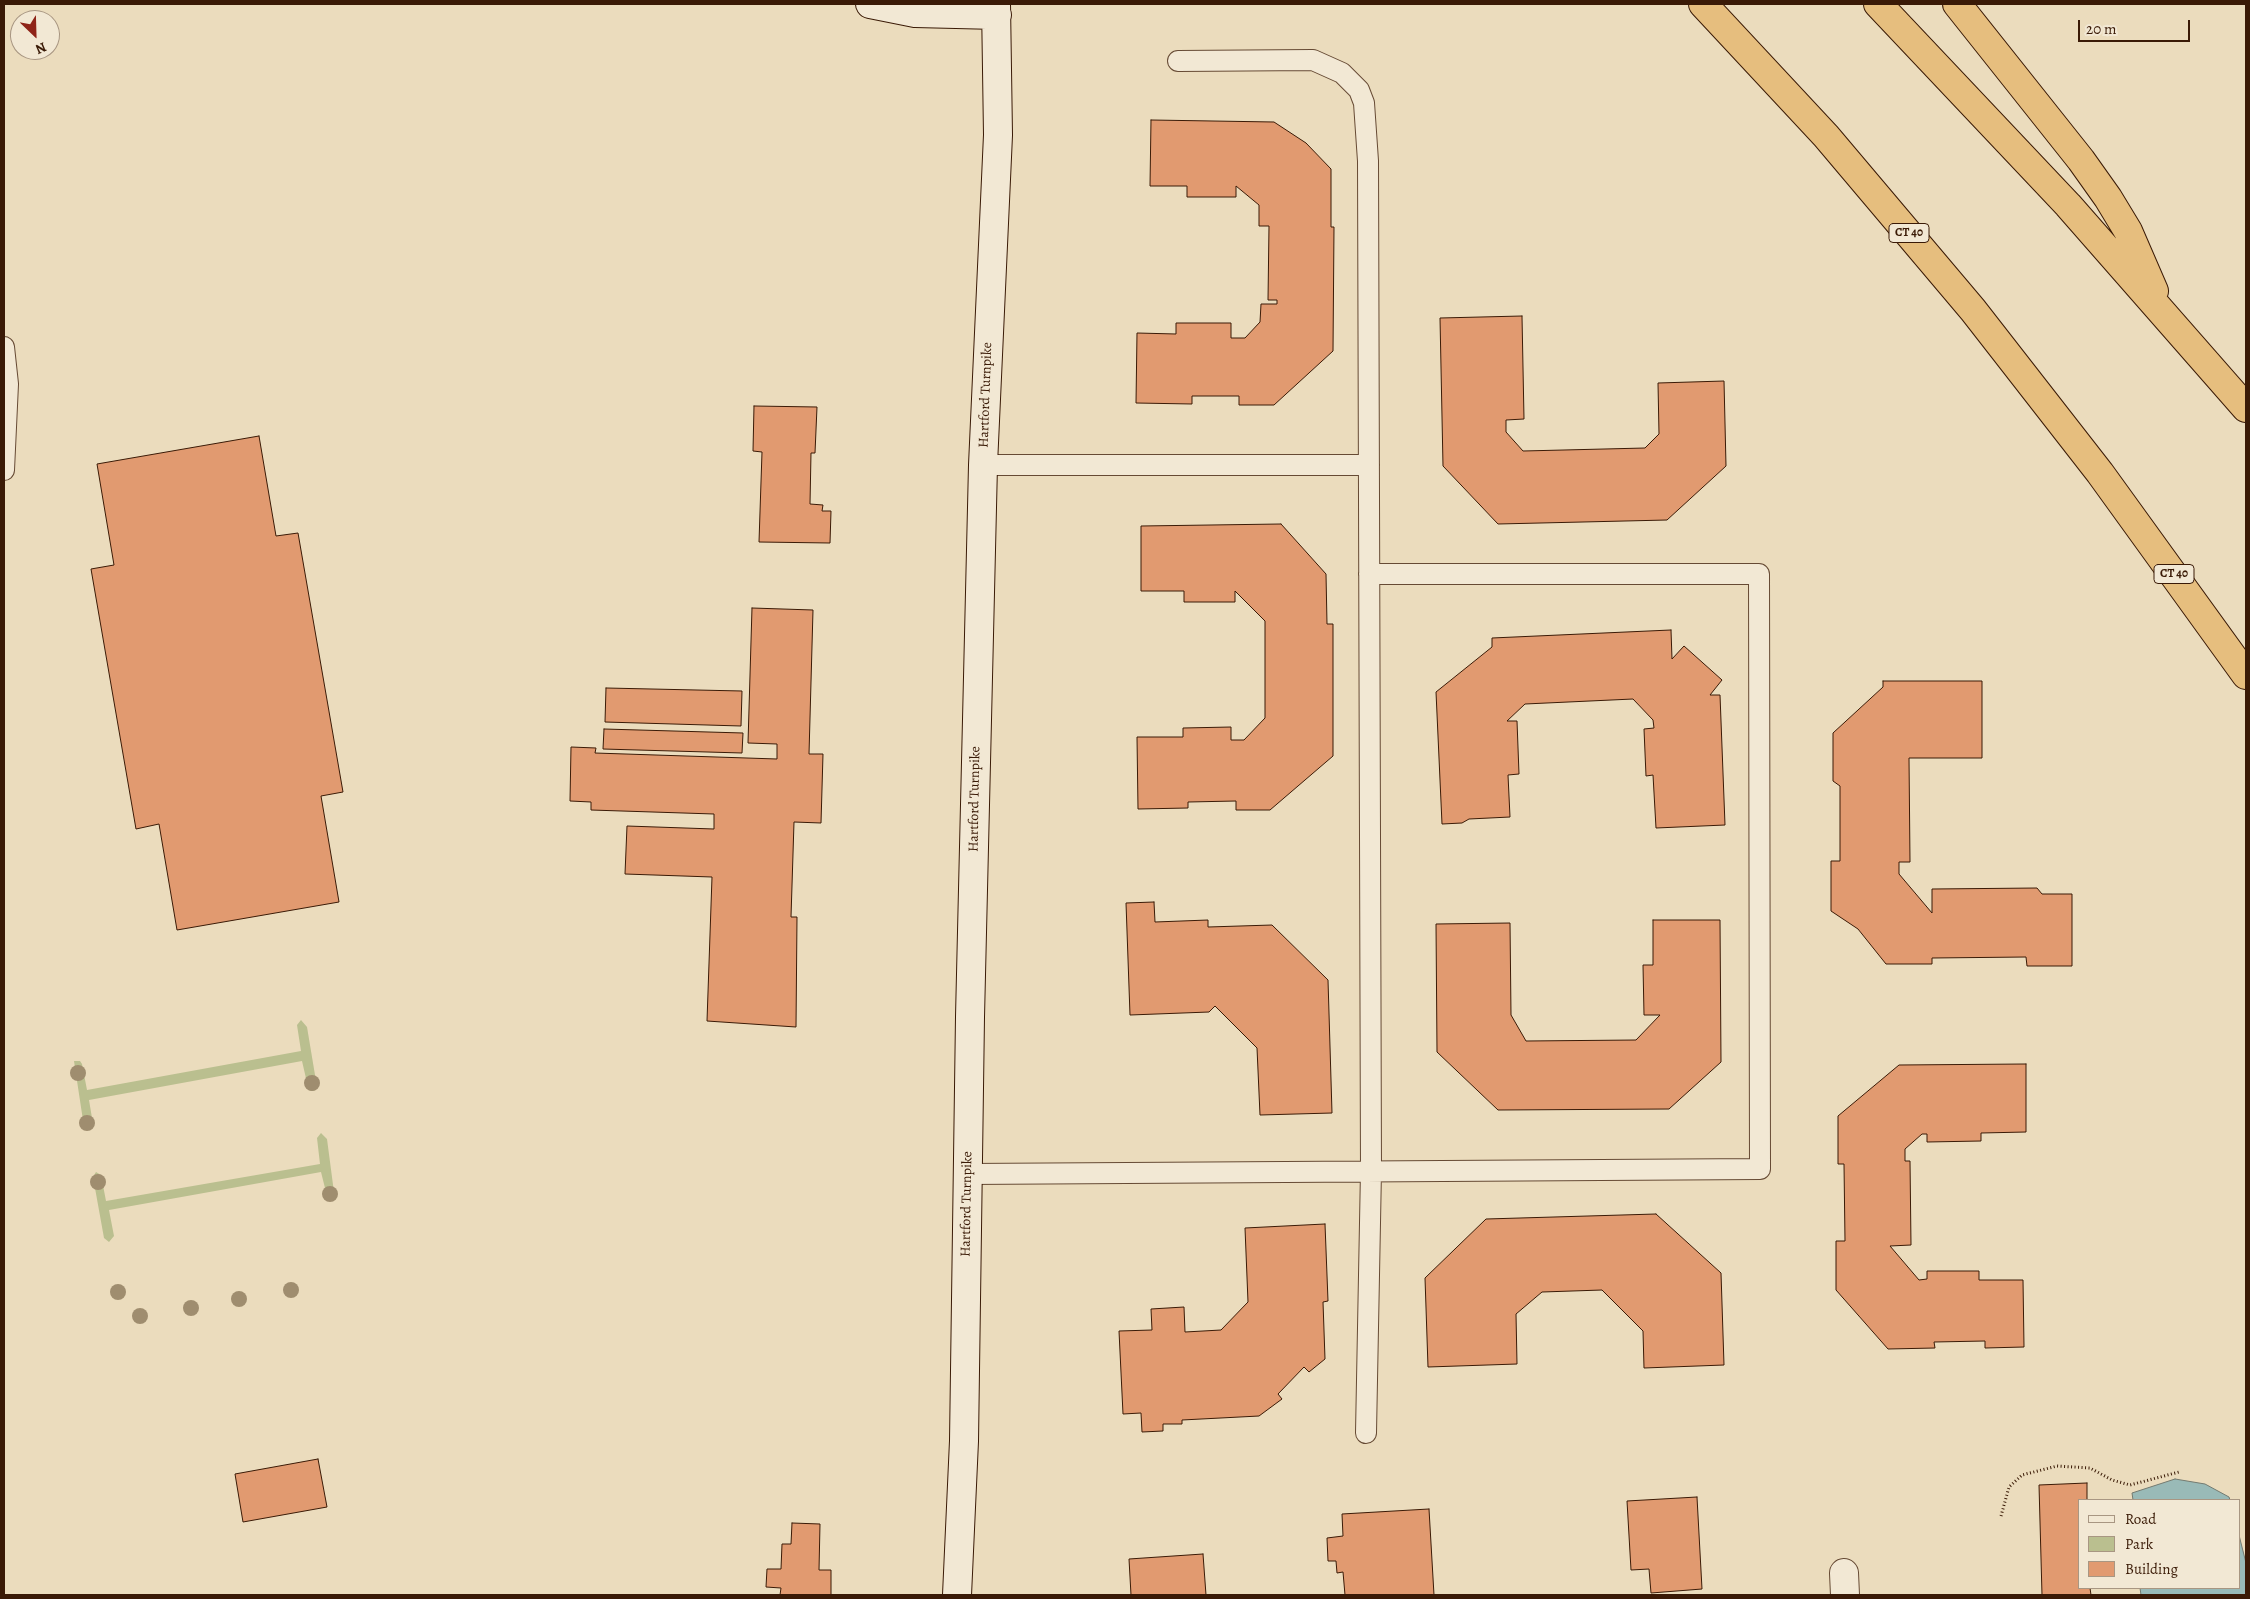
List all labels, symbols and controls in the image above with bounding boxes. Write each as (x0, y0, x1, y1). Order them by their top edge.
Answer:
north arrow (10, 10, 60, 60)
scale bar (2080, 10, 2192, 42)
text: 20 m (2086, 19, 2117, 39)
text: N (32, 37, 49, 59)
road number: CT 40 (1889, 224, 1929, 242)
street label: Hartford Turnpike (976, 342, 996, 448)
road number: CT 40 (2154, 564, 2194, 584)
street label: Hartford Turnpike (966, 746, 984, 852)
street label: Hartford Turnpike (958, 1151, 976, 1257)
legend (2078, 1499, 2240, 1589)
text: Road (2125, 1509, 2156, 1529)
text: Park (2125, 1534, 2153, 1554)
text: Building (2125, 1559, 2178, 1579)

